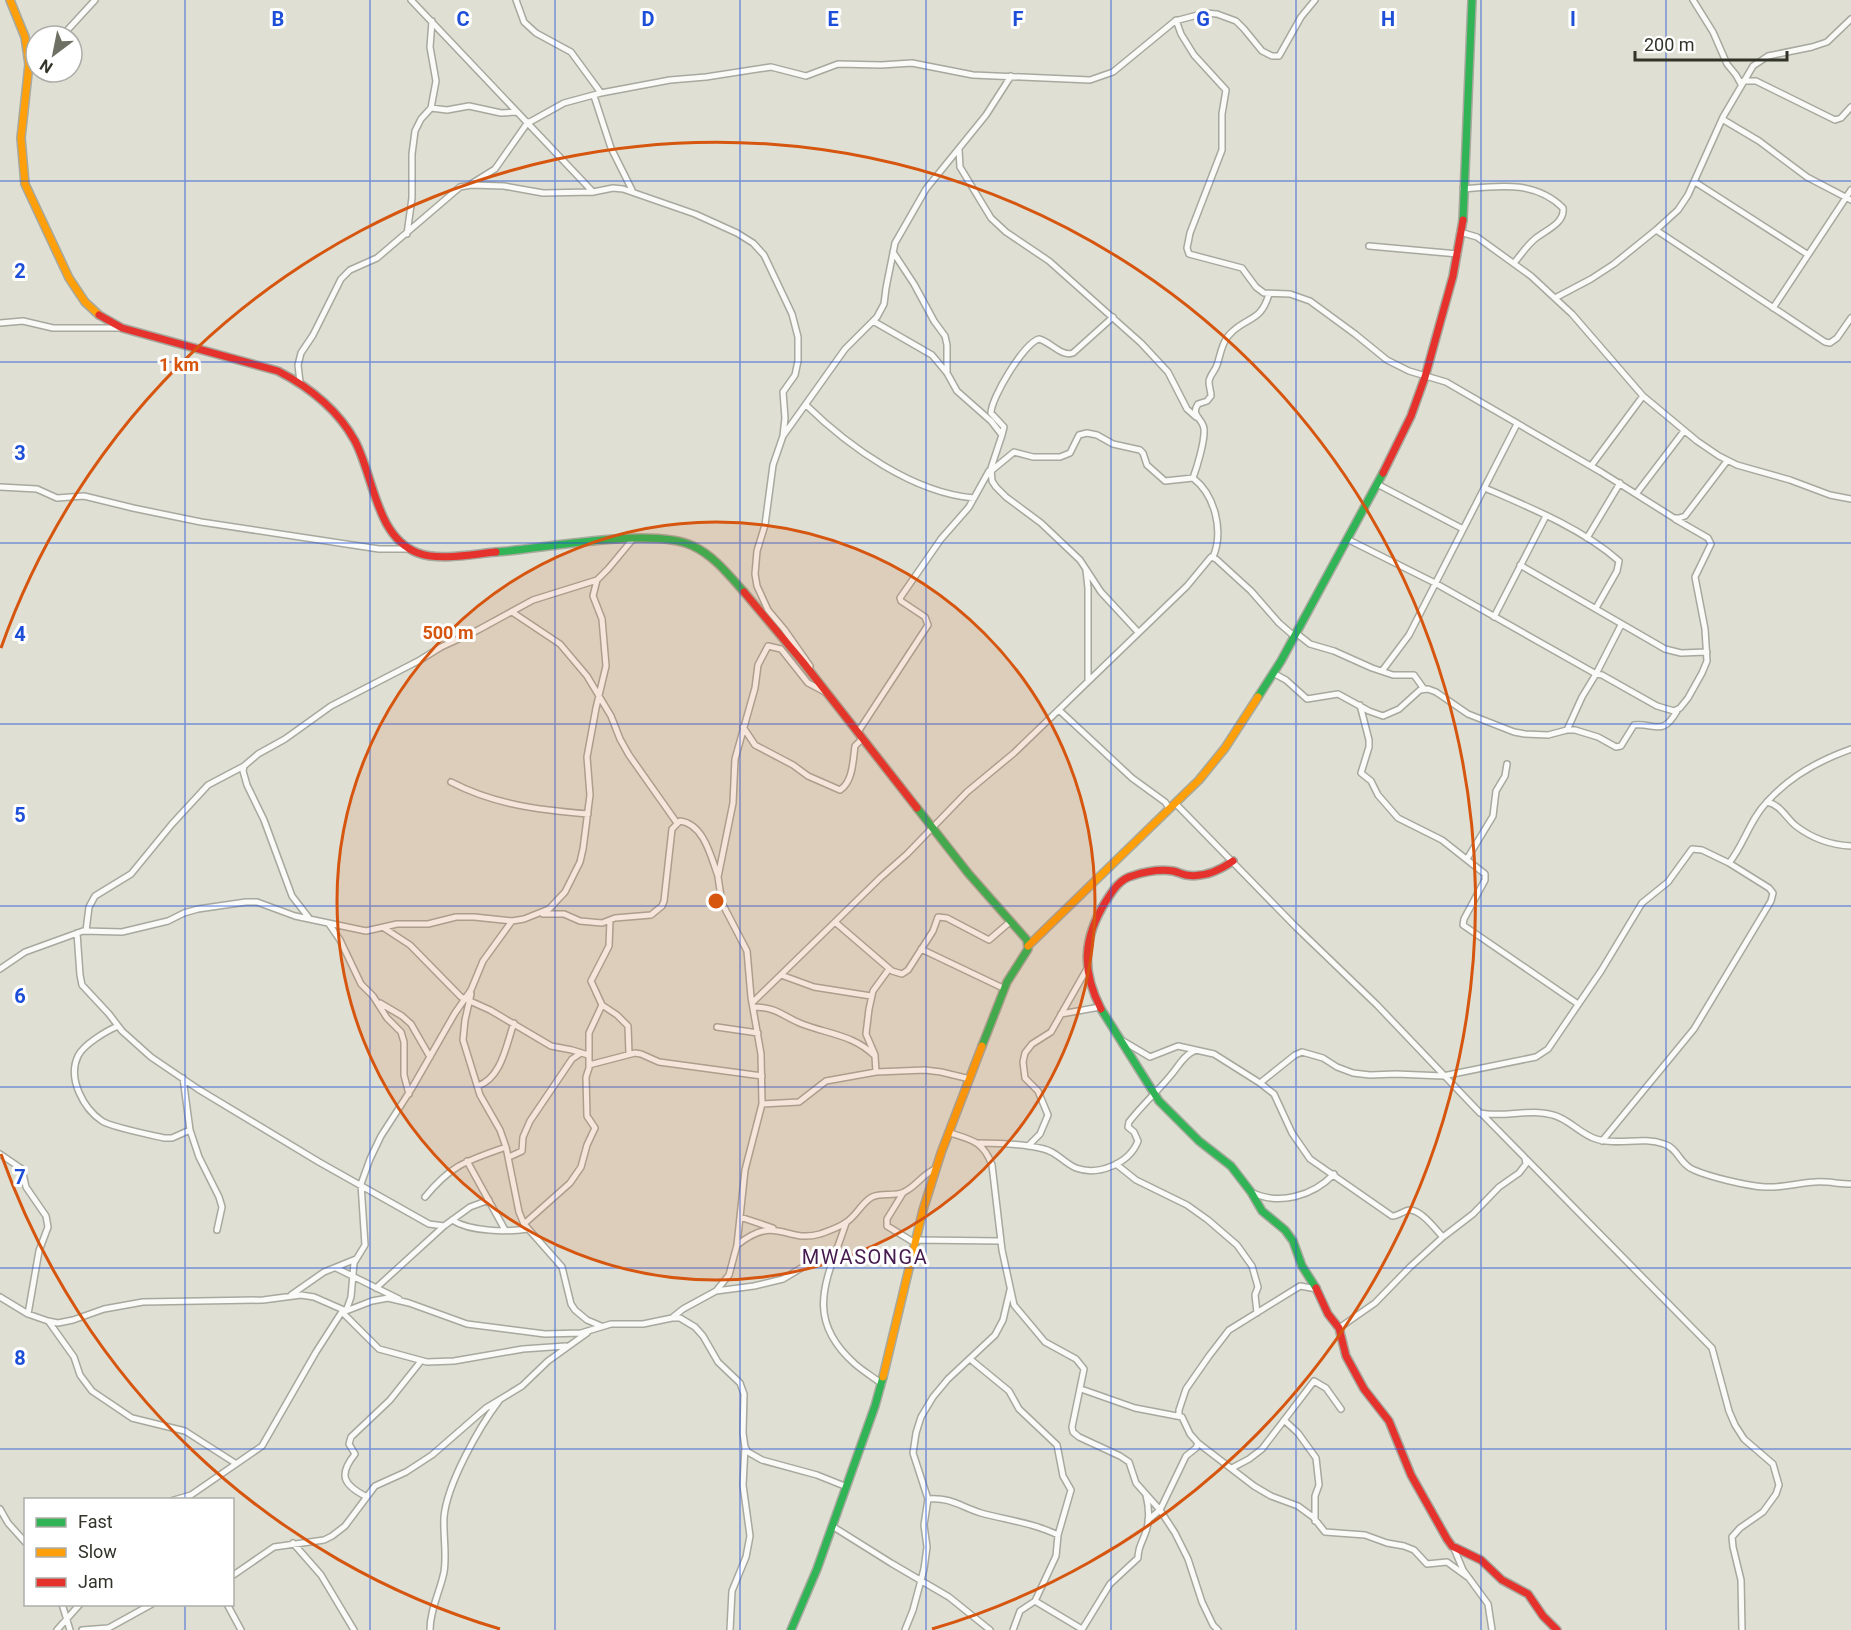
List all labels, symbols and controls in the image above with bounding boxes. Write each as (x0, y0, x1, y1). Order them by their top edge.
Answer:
text: B (272, 7, 284, 31)
text: C (456, 7, 470, 31)
text: D (642, 7, 655, 31)
text: E (827, 7, 839, 31)
text: F (1013, 7, 1024, 31)
text: G (1196, 7, 1210, 31)
text: H (1381, 7, 1395, 31)
text: I (1570, 7, 1576, 31)
north arrow (24, 24, 84, 84)
scale bar (1635, 24, 1786, 62)
text: 200 m (1644, 34, 1695, 55)
text: N (36, 55, 56, 77)
text: 2 (14, 259, 26, 283)
text: 1 km (159, 354, 199, 375)
text: 3 (14, 441, 26, 465)
text: 4 (14, 622, 26, 646)
text: 500 m (422, 622, 474, 643)
text: 5 (14, 803, 26, 827)
centre of rings (706, 891, 726, 911)
text: 6 (14, 984, 26, 1008)
text: 7 (14, 1165, 26, 1189)
district label: MWASONGA (802, 1245, 928, 1269)
text: 8 (14, 1346, 26, 1370)
legend (24, 1498, 234, 1606)
text: Fast (78, 1511, 113, 1532)
text: Slow (78, 1541, 117, 1562)
text: Jam (78, 1571, 114, 1592)

